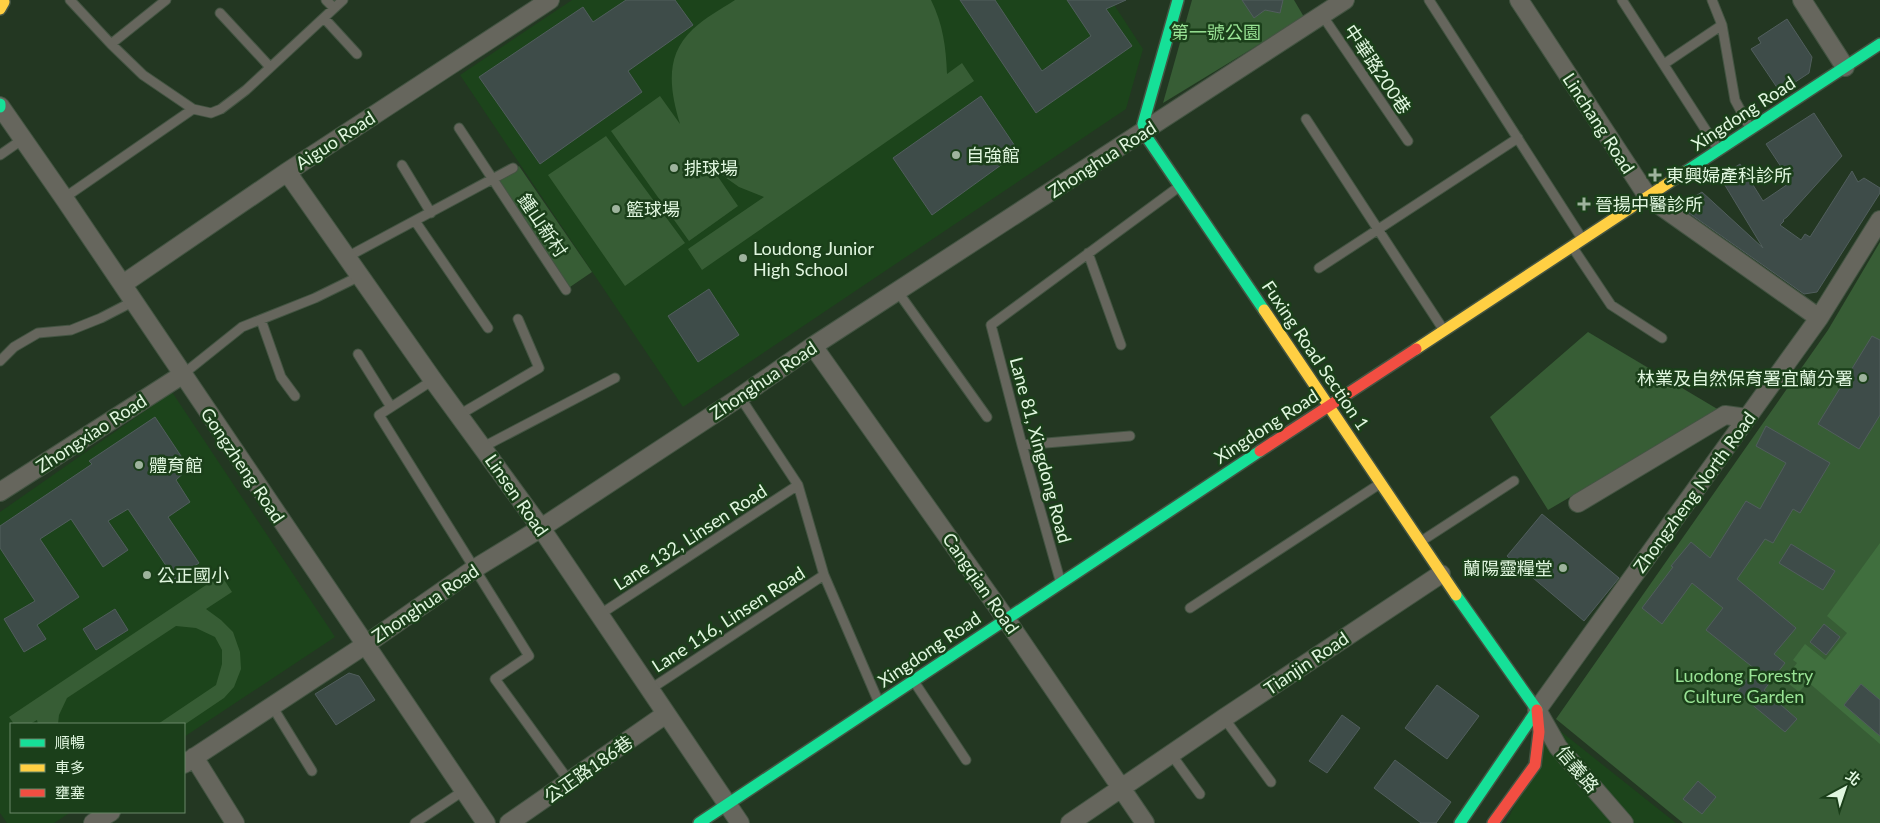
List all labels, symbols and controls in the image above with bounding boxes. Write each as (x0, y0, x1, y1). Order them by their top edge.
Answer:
street label: 中華路200巷 (1340, 20, 1416, 118)
park label: 第一號公園 (1171, 21, 1261, 43)
street label: Linchang Road (1558, 69, 1640, 177)
street label: Xingdong Road (1687, 71, 1799, 155)
street label: Aiguo Road (291, 106, 379, 174)
street label: Zhonghua Road (1044, 116, 1160, 202)
place label: 自強館 (966, 144, 1020, 166)
marker: 自強館 (950, 149, 962, 161)
place label: 排球場 (684, 157, 738, 179)
marker: 排球場 (668, 162, 680, 174)
place label: 東興婦產科診所 (1666, 164, 1792, 186)
marker: 東興婦產科診所 (1648, 168, 1662, 182)
street label: 鍾山新村 (514, 189, 572, 261)
place label: 晉揚中醫診所 (1595, 193, 1703, 215)
marker: 晉揚中醫診所 (1577, 197, 1591, 211)
place label: 籃球場 (626, 198, 680, 220)
marker: 籃球場 (610, 203, 622, 215)
place label: Loudong Junior High School (753, 237, 875, 280)
marker: Loudong Junior High School (737, 252, 749, 264)
street label: Fuxing Road Section 1 (1258, 276, 1374, 434)
street label: Zhonghua Road (705, 336, 821, 424)
street label: Lane 81, Xingdong Road (1006, 355, 1076, 545)
place label: 林業及自然保育署宜蘭分署 (1637, 367, 1853, 389)
marker: 林業及自然保育署宜蘭分署 (1857, 372, 1869, 384)
street label: Xingdong Road (1210, 384, 1322, 468)
street label: Zhongxiao Road (32, 389, 150, 477)
street label: Gongzheng Road (196, 403, 290, 527)
street label: Zhongzheng North Road (1628, 407, 1760, 577)
street label: Linsen Road (481, 450, 553, 540)
place label: 體育館 (149, 454, 203, 476)
marker: 體育館 (133, 459, 145, 471)
street label: Lane 132, Linsen Road (609, 479, 771, 595)
street label: Cangqian Road (938, 528, 1024, 638)
place label: 蘭陽靈糧堂 (1463, 557, 1553, 579)
street label: Zhonghua Road (367, 559, 483, 647)
street label: Lane 116, Linsen Road (647, 561, 809, 677)
marker: 蘭陽靈糧堂 (1557, 562, 1569, 574)
place label: 公正國小 (157, 564, 229, 586)
marker: 公正國小 (141, 569, 153, 581)
street label: Xingdong Road (873, 606, 985, 692)
street label: Tianjin Road (1260, 627, 1352, 699)
park label: Luodong Forestry Culture Garden (1675, 664, 1814, 707)
legend (10, 723, 185, 813)
street label: 公正路186巷 (539, 730, 637, 808)
text: 順暢 (55, 733, 85, 751)
street label: 信義路 (1552, 741, 1604, 797)
text: 車多 (55, 758, 85, 776)
north arrow (1820, 763, 1870, 813)
text: 北 (1843, 767, 1865, 789)
text: 壅塞 (55, 783, 85, 801)

